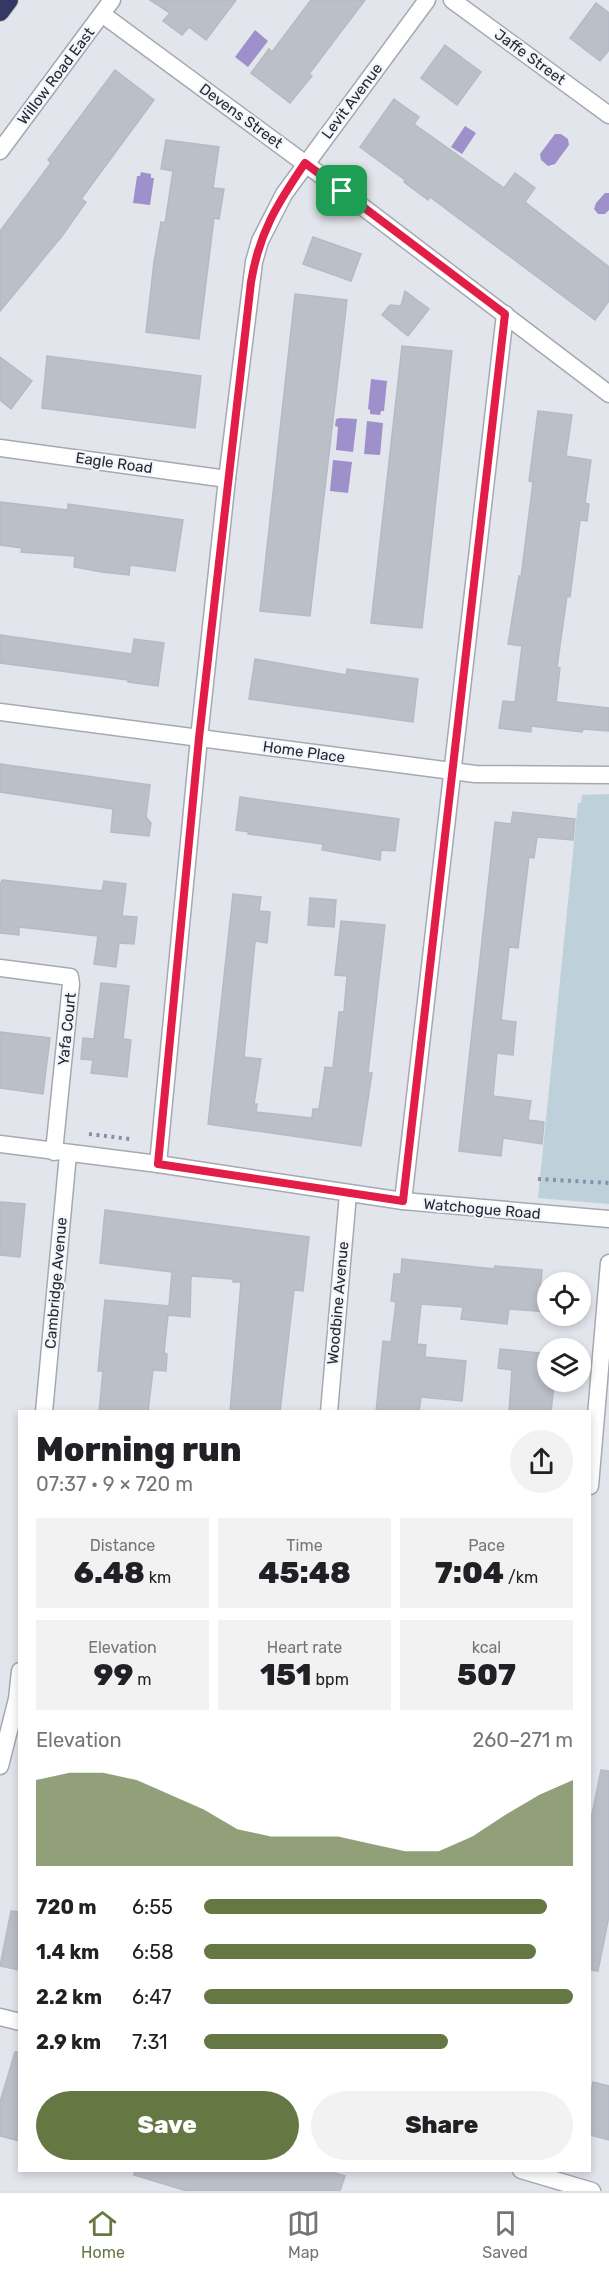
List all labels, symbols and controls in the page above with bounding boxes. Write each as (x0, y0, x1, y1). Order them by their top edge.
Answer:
street label: Willow Road East (14, 24, 98, 128)
street label: Jaffe Street (491, 25, 569, 89)
street label: Levit Avenue (318, 60, 386, 142)
street label: Devens Street (196, 80, 286, 152)
pin (316, 165, 367, 216)
icon: arrive (325, 174, 358, 207)
street label: Eagle Road (74, 449, 154, 477)
street label: Home Place (262, 737, 346, 767)
street label: Yafa Court (54, 992, 80, 1066)
street label: Watchogue Road (423, 1195, 541, 1223)
street label: Cambridge Avenue (41, 1216, 71, 1350)
street label: Woodbine Avenue (324, 1241, 352, 1365)
map controls (537, 1272, 591, 1392)
button: locate (537, 1272, 591, 1326)
button: layers (537, 1338, 591, 1392)
text: Morning run (36, 1430, 241, 1469)
button: share (510, 1430, 573, 1493)
text: 07:37 · 9 × 720 m (36, 1472, 193, 1496)
text: Distance (90, 1536, 155, 1555)
text: Time (286, 1536, 323, 1555)
text: Pace (468, 1536, 505, 1555)
text: 6.48 (74, 1555, 145, 1591)
text: 45:48 (258, 1555, 351, 1591)
text: 7:04 (435, 1555, 504, 1591)
text: km (145, 1568, 171, 1587)
text: /km (504, 1568, 538, 1587)
text: Elevation (88, 1638, 157, 1657)
text: Heart rate (267, 1638, 342, 1657)
text: kcal (472, 1638, 501, 1657)
text: 99 (94, 1657, 133, 1693)
text: 151 (260, 1657, 312, 1693)
text: 507 (457, 1657, 516, 1693)
text: m (133, 1670, 151, 1689)
text: bpm (312, 1670, 349, 1689)
text: Elevation (36, 1728, 122, 1752)
text: 260–271 m (473, 1728, 573, 1752)
text: 720 m (36, 1895, 97, 1919)
text: 6:55 (132, 1895, 173, 1919)
text: 1.4 km (36, 1940, 99, 1964)
text: 6:58 (132, 1940, 174, 1964)
text: 2.2 km (36, 1985, 102, 2009)
text: 6:47 (132, 1985, 172, 2009)
text: 2.9 km (36, 2030, 101, 2054)
text: 7:31 (132, 2030, 168, 2054)
button: Save (36, 2091, 299, 2160)
button: Share (311, 2091, 573, 2160)
tab: Home (81, 2207, 125, 2262)
tab: Map (287, 2207, 320, 2262)
tab: Saved (482, 2207, 528, 2262)

